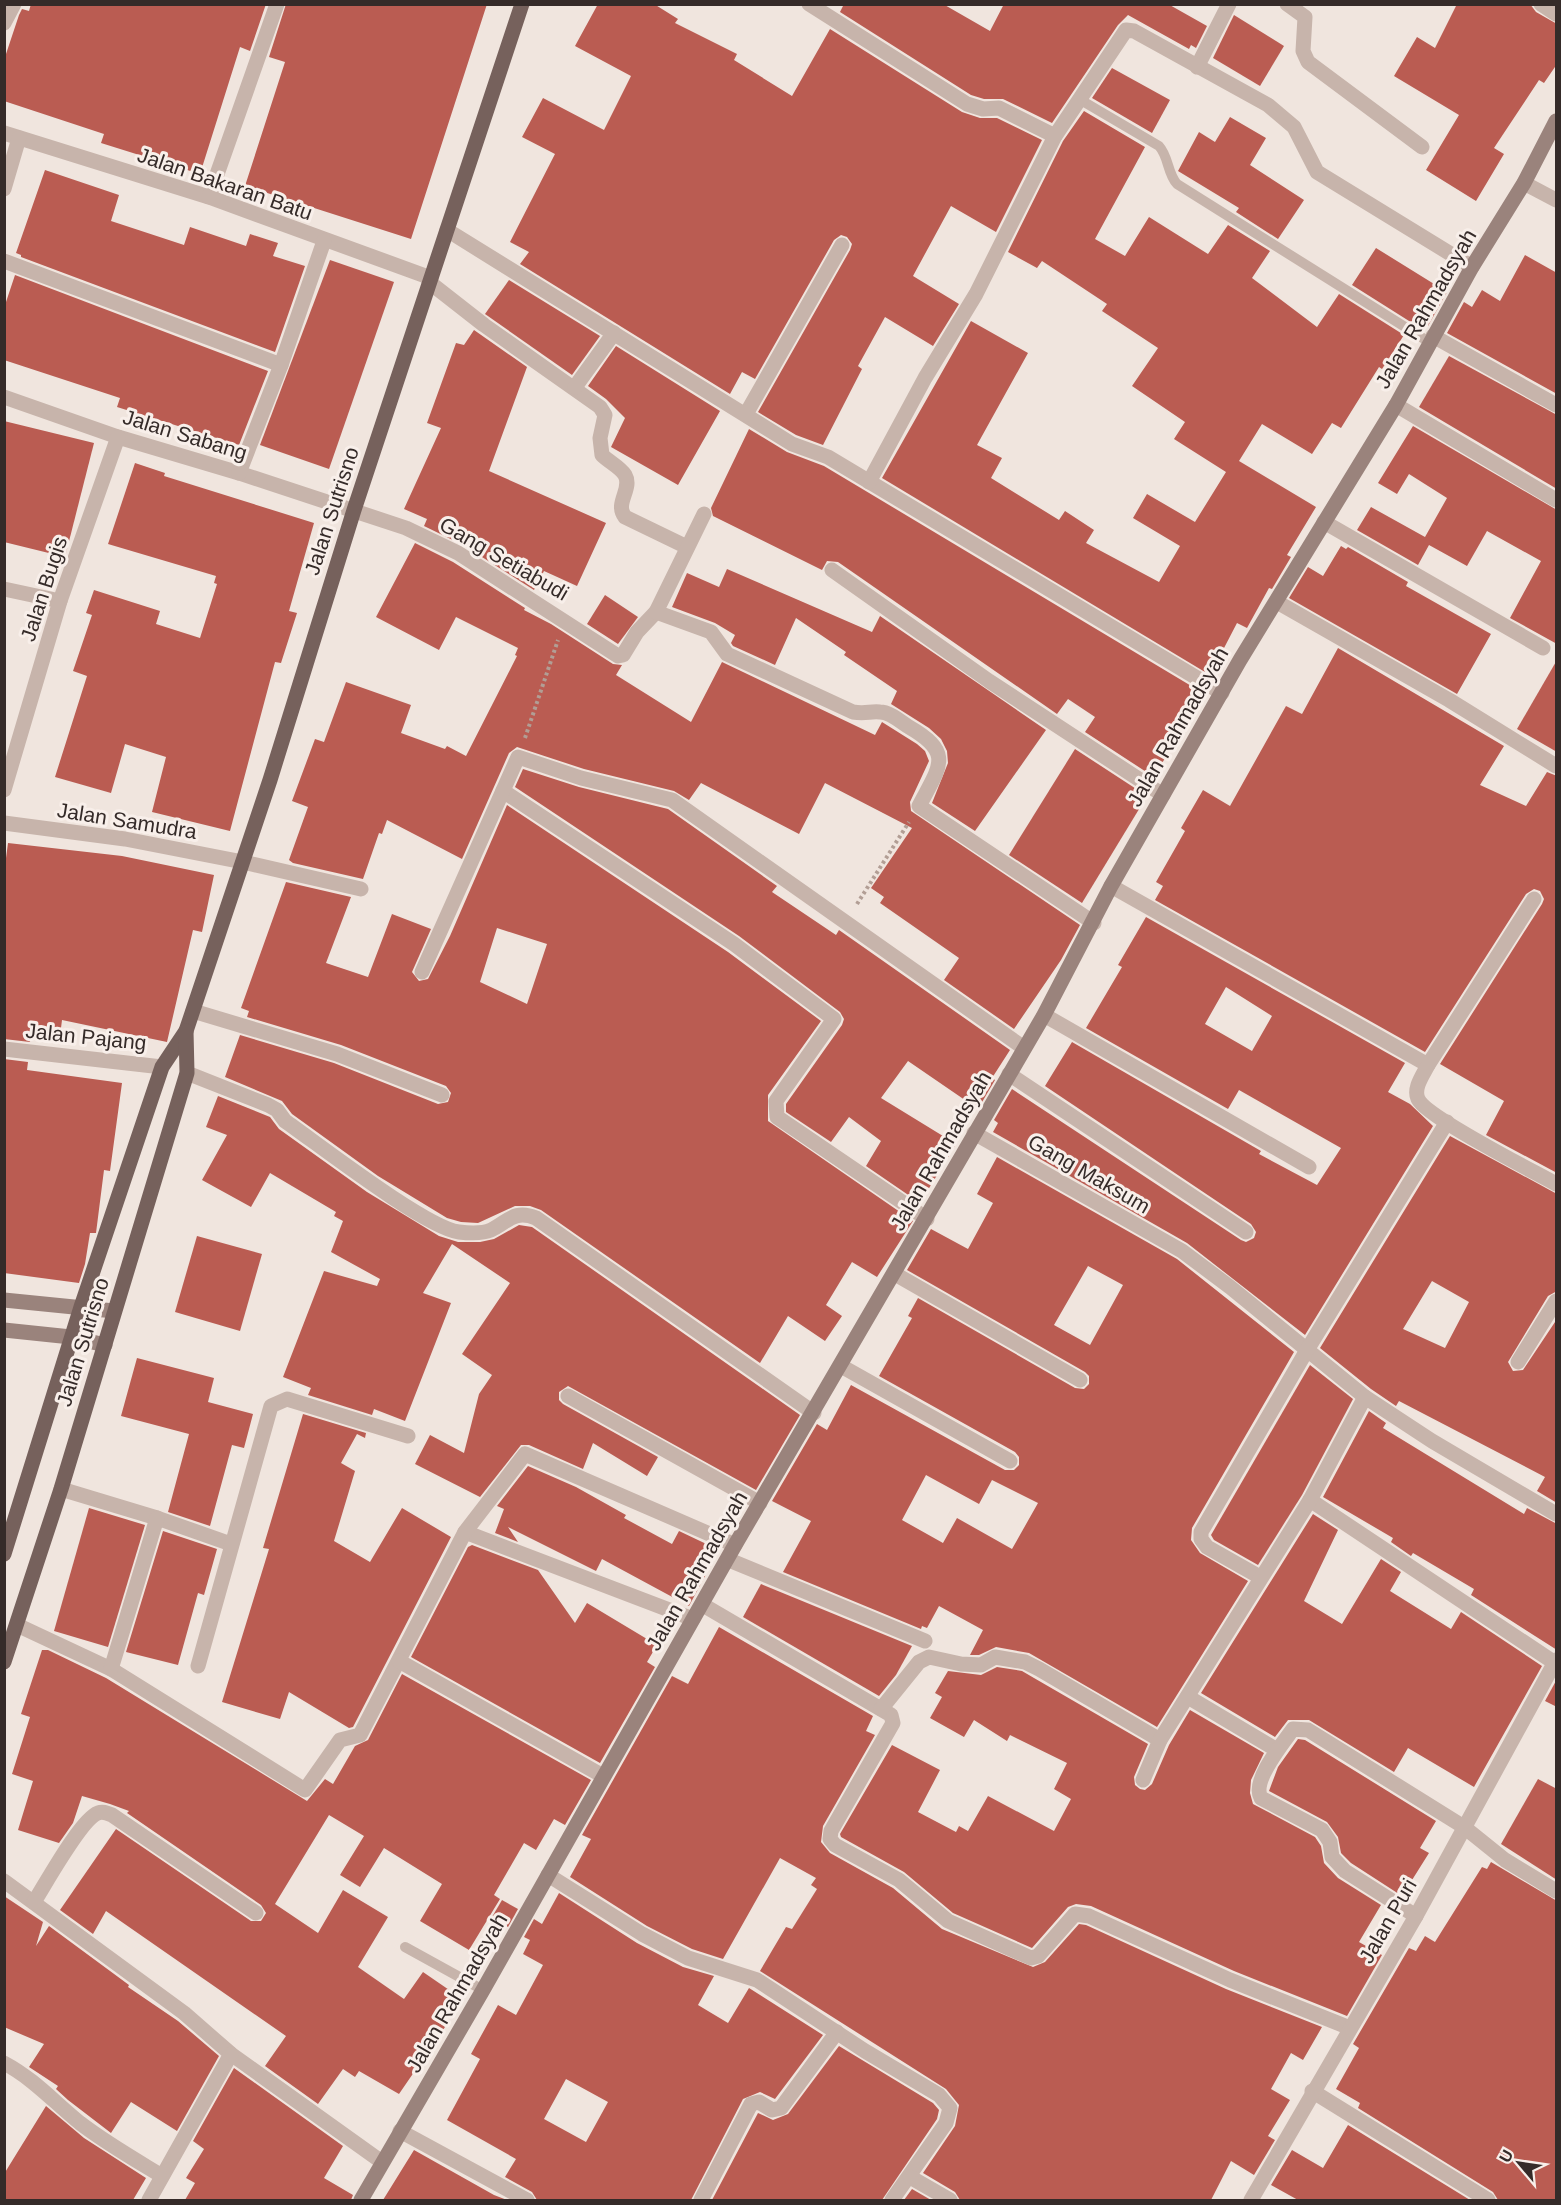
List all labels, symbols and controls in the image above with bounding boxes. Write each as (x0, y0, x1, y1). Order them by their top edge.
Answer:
street label: Jalan Bakaran Batu (135, 143, 316, 224)
street label: Jalan Rahmadsyah (1371, 225, 1480, 392)
street label: Jalan Sabang (120, 405, 250, 464)
street label: Jalan Sutrisno (300, 444, 363, 578)
street label: Gang Setiabudi (436, 512, 573, 605)
street label: Jalan Bugis (16, 534, 71, 644)
street label: Jalan Rahmadsyah (1123, 643, 1232, 810)
street label: Jalan Samudra (56, 798, 199, 843)
street label: Jalan Pajang (24, 1019, 148, 1054)
street label: Jalan Rahmadsyah (886, 1067, 995, 1234)
street label: Gang Maksum (1024, 1129, 1154, 1218)
street label: Jalan Sutrisno (52, 1275, 113, 1409)
street label: Jalan Rahmadsyah (642, 1487, 751, 1654)
street label: Jalan Puri (1354, 1875, 1421, 1967)
street label: Jalan Rahmadsyah (402, 1909, 511, 2076)
north arrow (1489, 2133, 1549, 2193)
text: U (1496, 2147, 1517, 2165)

